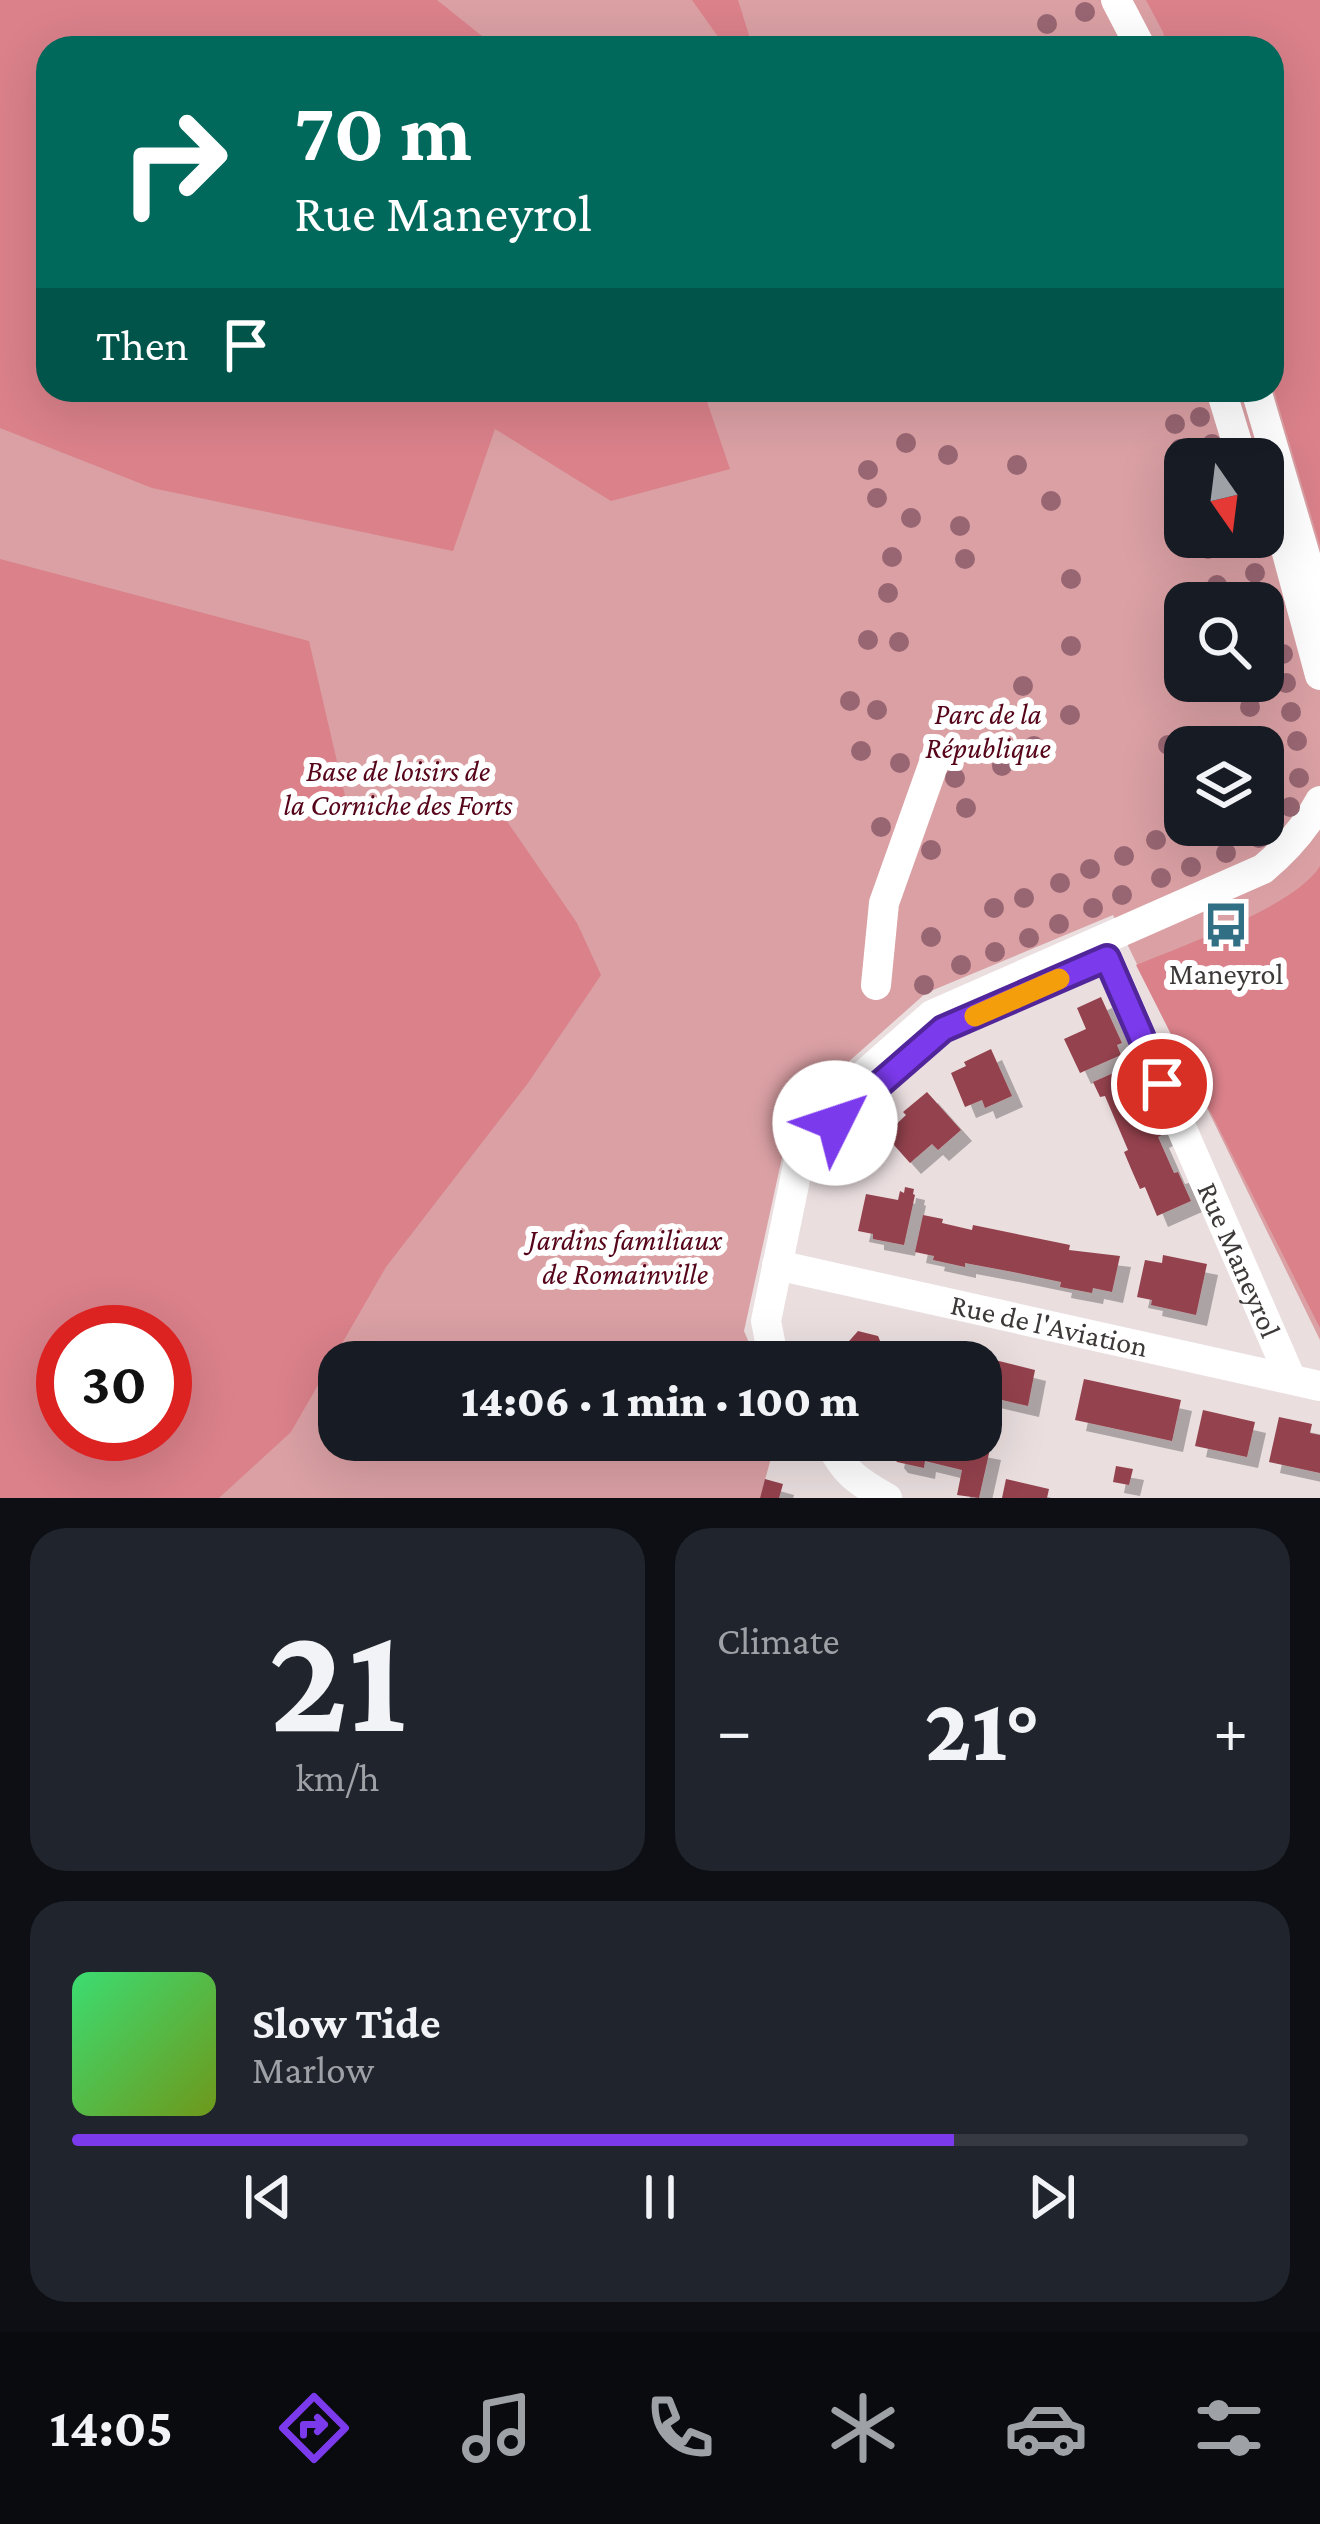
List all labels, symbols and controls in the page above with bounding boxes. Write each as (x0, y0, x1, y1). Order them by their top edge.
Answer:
icon: right (96, 84, 252, 240)
text: 70 m (294, 85, 472, 178)
text: Rue Maneyrol (294, 183, 592, 243)
icon: arrive (213, 312, 279, 378)
text: Then (96, 320, 189, 370)
north arrow (1164, 438, 1284, 558)
map controls (1164, 438, 1284, 846)
button: search (1164, 582, 1284, 702)
park label: Parc de la République (925, 697, 1051, 765)
button: layers (1164, 726, 1284, 846)
park label: Base de loisirs de la Corniche des Forts (284, 754, 513, 821)
bus stop icon: Maneyrol (1201, 900, 1251, 950)
place label: Maneyrol (1169, 957, 1283, 991)
pin (1111, 1033, 1213, 1135)
icon: arrive (1129, 1051, 1195, 1117)
position arrow (772, 1060, 898, 1186)
street label: Rue Maneyrol (1191, 1177, 1288, 1342)
park label: Jardins familiaux de Romainville (523, 1223, 723, 1290)
street label: Rue de l'Aviation (948, 1287, 1151, 1363)
speed limit sign: 30 (36, 1305, 192, 1461)
text: 14:06 · 1 min · 100 m (461, 1376, 859, 1426)
text: 21 (269, 1591, 406, 1765)
text: Climate (717, 1619, 840, 1662)
text: 21° (925, 1679, 1040, 1779)
text: − (717, 1693, 752, 1766)
text: + (1213, 1693, 1248, 1766)
text: km/h (295, 1756, 380, 1799)
text: Slow Tide (252, 1998, 441, 2048)
text: Marlow (252, 2048, 374, 2091)
icon: previous (235, 2164, 301, 2230)
icon: pause (627, 2164, 693, 2230)
icon: next (1019, 2164, 1085, 2230)
icon: directions (272, 2386, 356, 2470)
icon: music (455, 2386, 539, 2470)
icon: phone (638, 2386, 722, 2470)
icon: climate (821, 2386, 905, 2470)
icon: car (1004, 2386, 1088, 2470)
icon: filters (1187, 2386, 1271, 2470)
text: 14:05 (49, 2398, 173, 2458)

